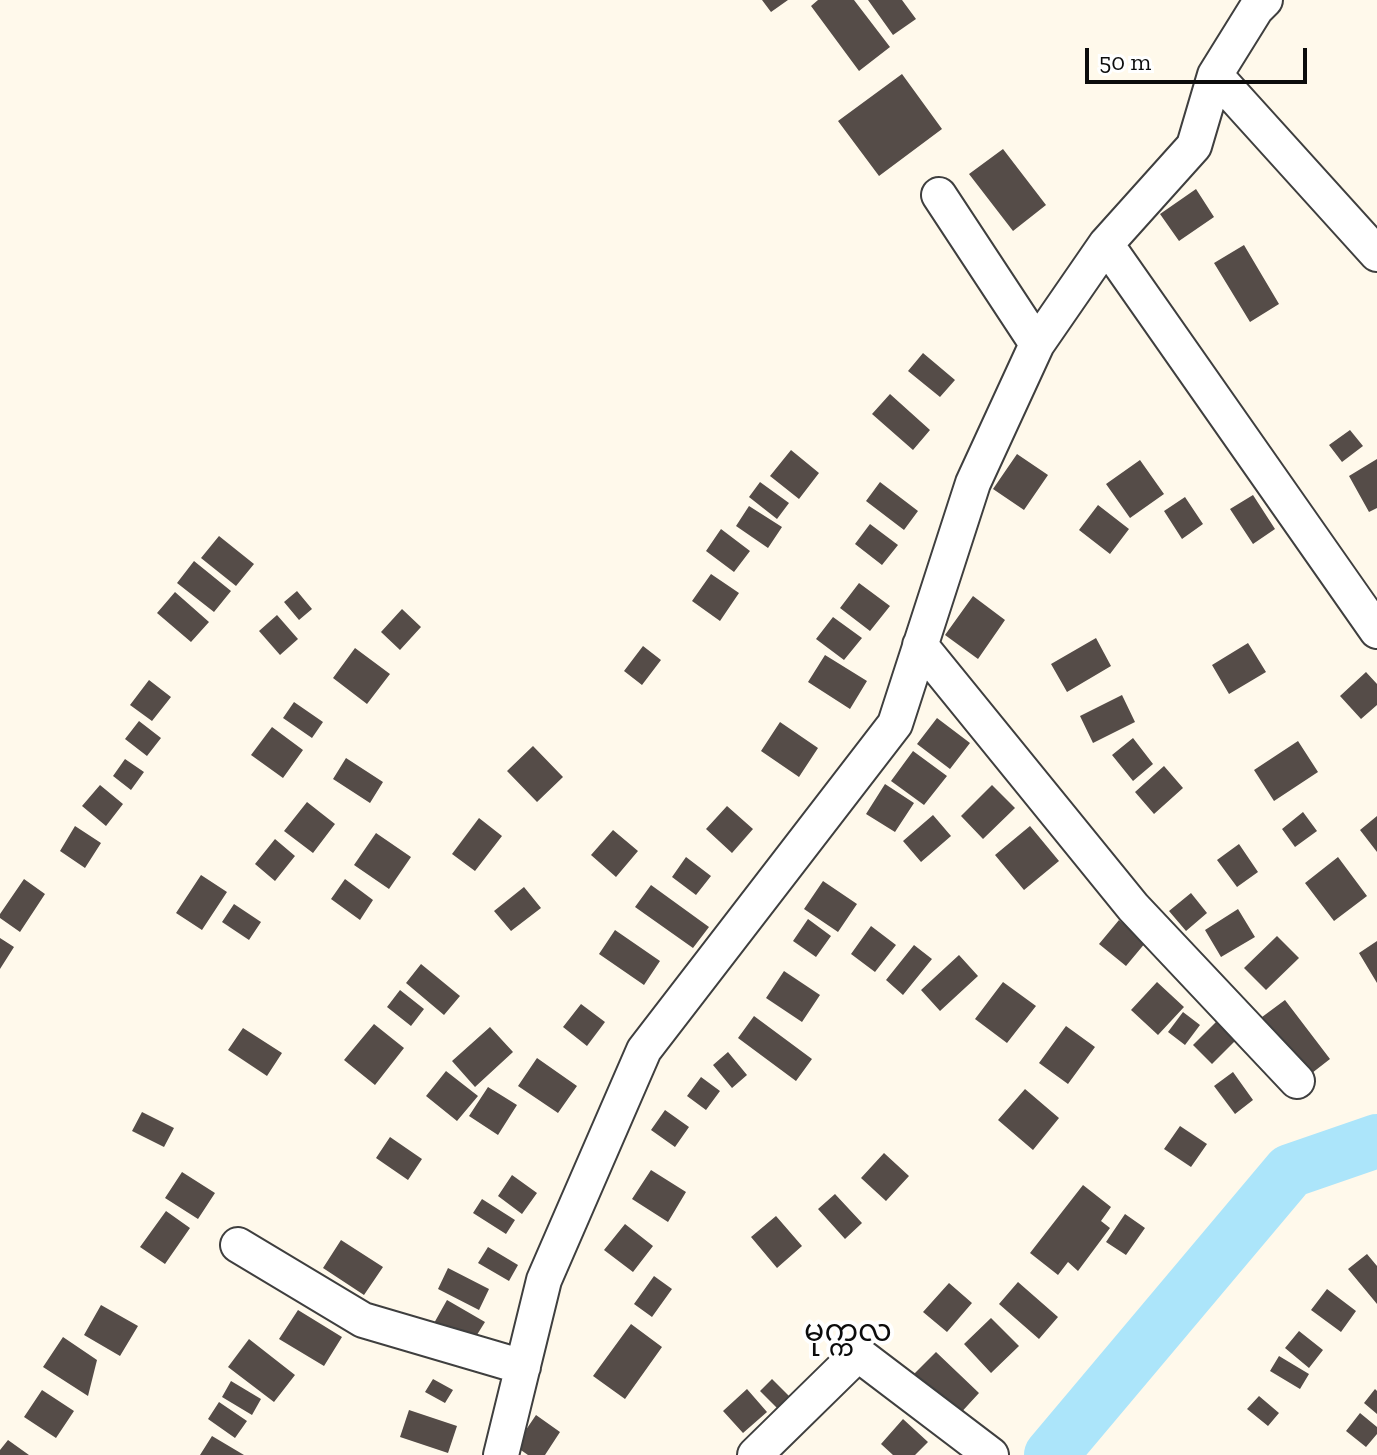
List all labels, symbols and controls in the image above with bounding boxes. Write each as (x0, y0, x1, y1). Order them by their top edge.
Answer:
scale bar (1089, 32, 1311, 82)
text: 50 m (1099, 47, 1151, 76)
district label: မုက္ကလ (804, 1314, 892, 1350)

